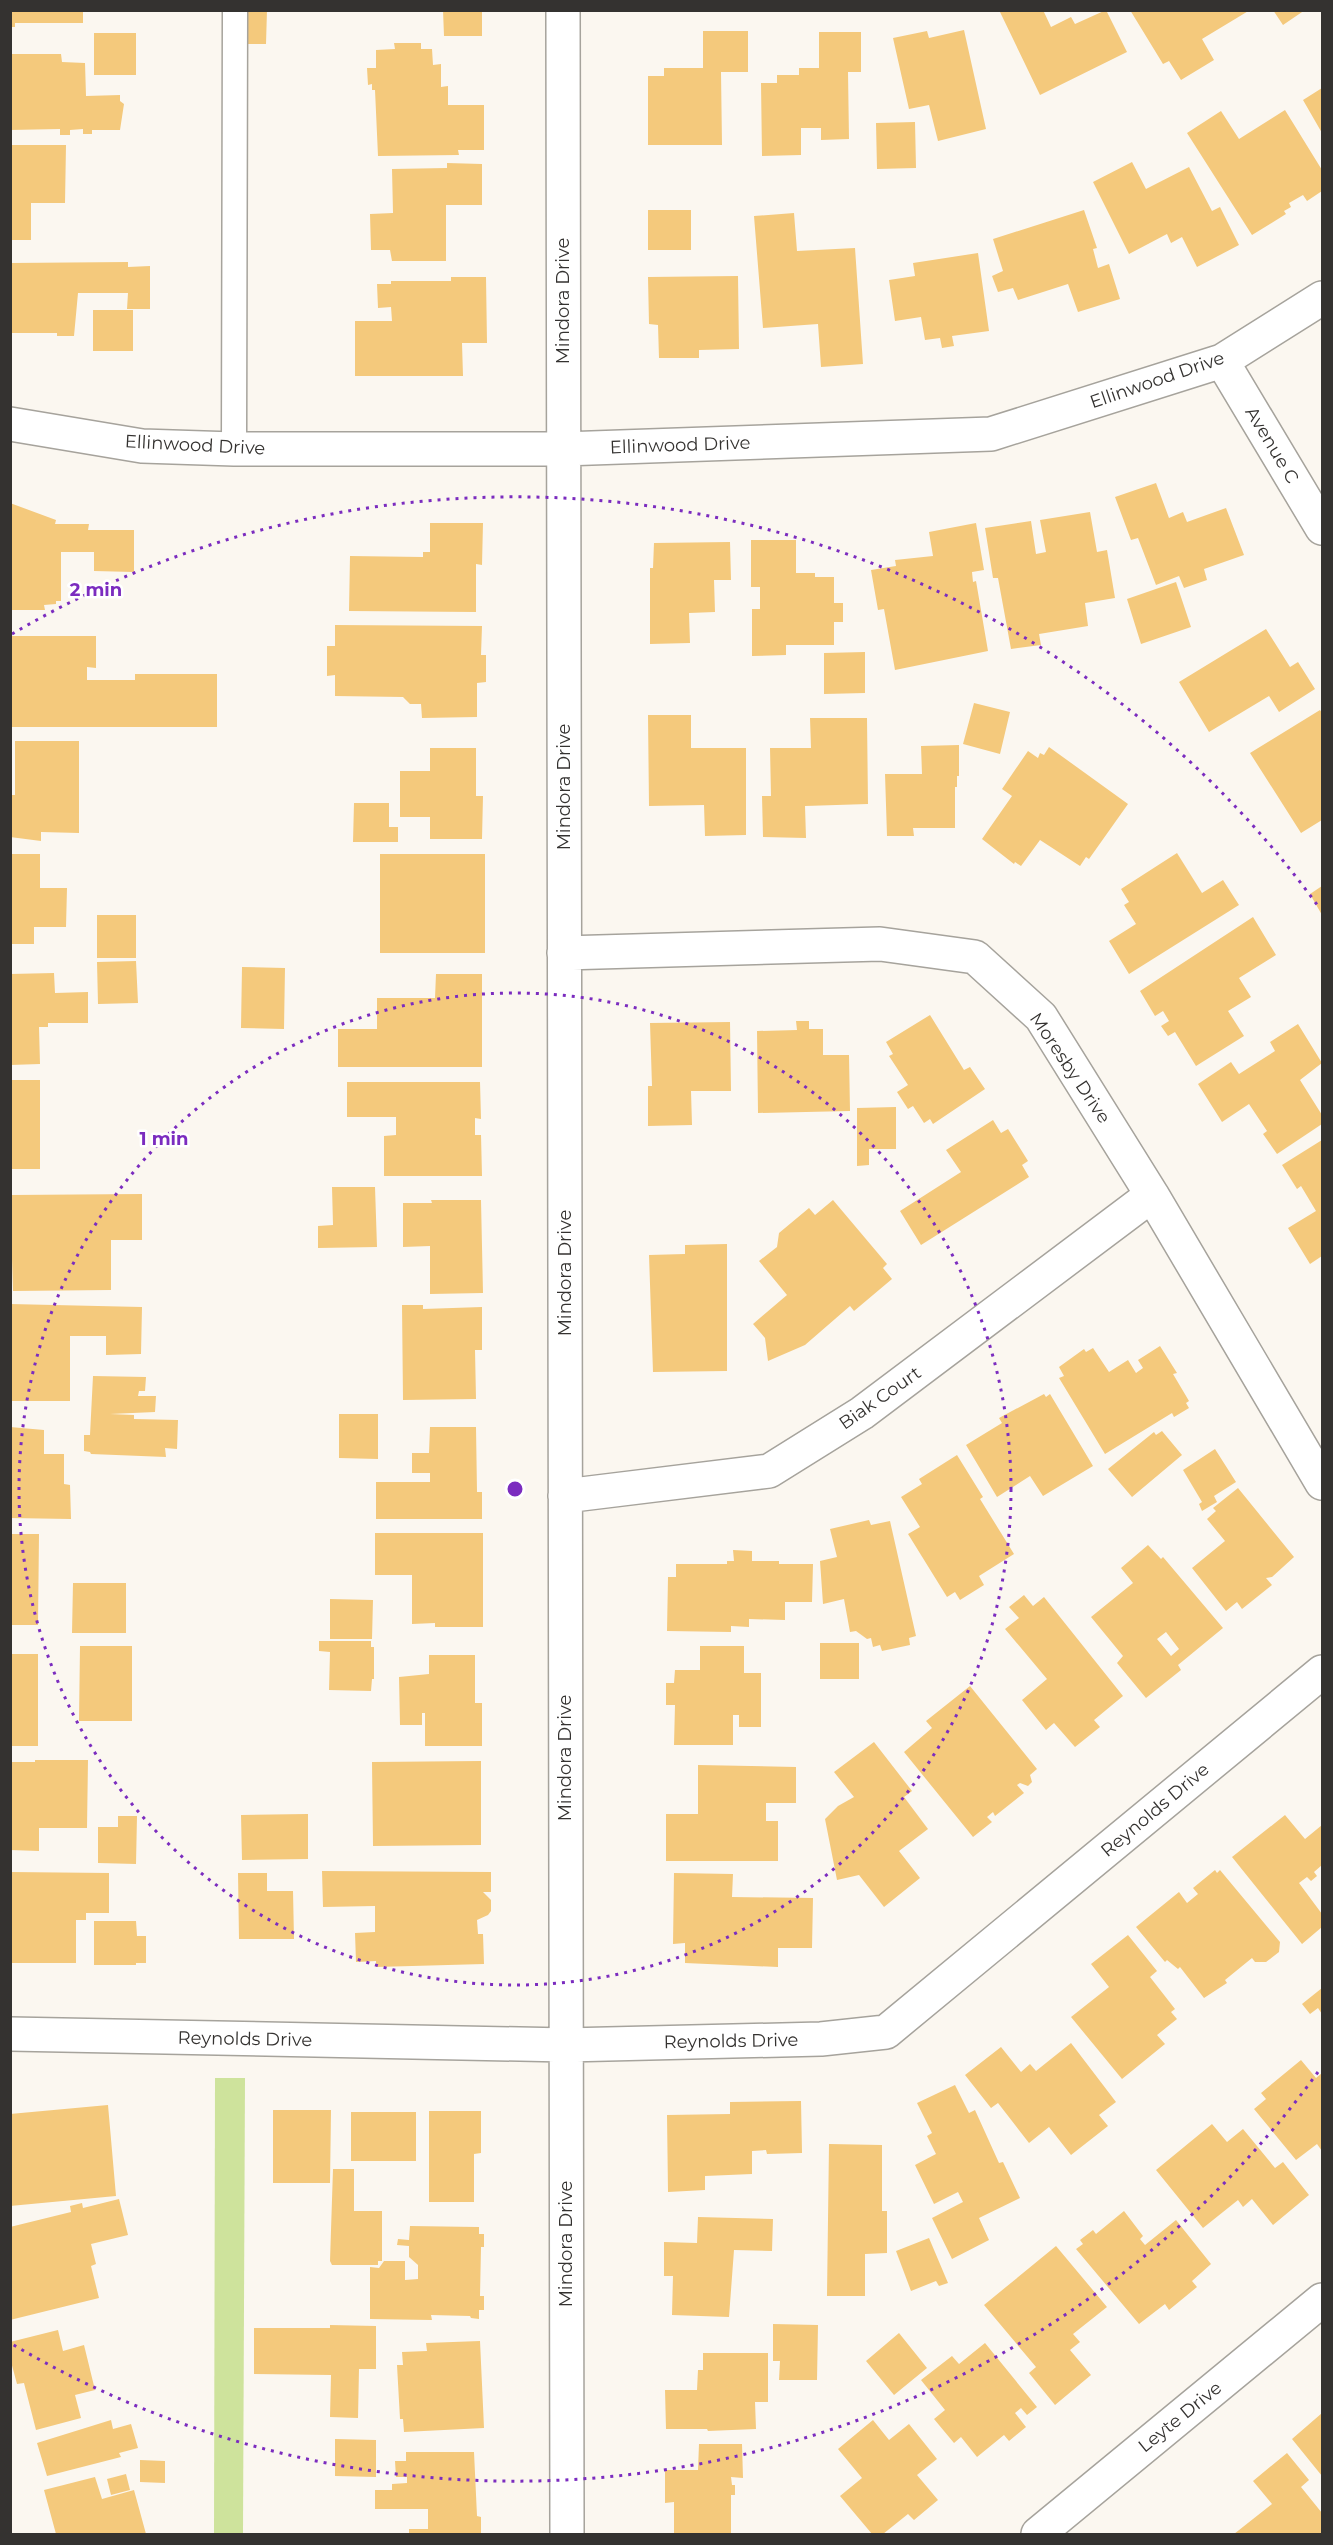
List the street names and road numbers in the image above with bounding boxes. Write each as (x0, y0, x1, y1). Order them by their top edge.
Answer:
street label: Mindora Drive (552, 238, 574, 364)
street label: Ellinwood Drive (1087, 347, 1227, 413)
street label: Avenue C (1241, 403, 1304, 487)
street label: Ellinwood Drive (124, 430, 266, 460)
street label: Ellinwood Drive (609, 432, 751, 458)
street label: Mindora Drive (553, 724, 575, 850)
street label: Moresby Drive (1025, 1009, 1115, 1128)
street label: Mindora Drive (554, 1210, 576, 1336)
street label: Biak Court (835, 1362, 925, 1434)
street label: Mindora Drive (554, 1695, 576, 1821)
street label: Reynolds Drive (1096, 1758, 1214, 1862)
street label: Reynolds Drive (177, 2027, 313, 2051)
street label: Reynolds Drive (663, 2029, 799, 2053)
street label: Mindora Drive (555, 2181, 577, 2307)
street label: Leyte Drive (1134, 2377, 1226, 2457)

